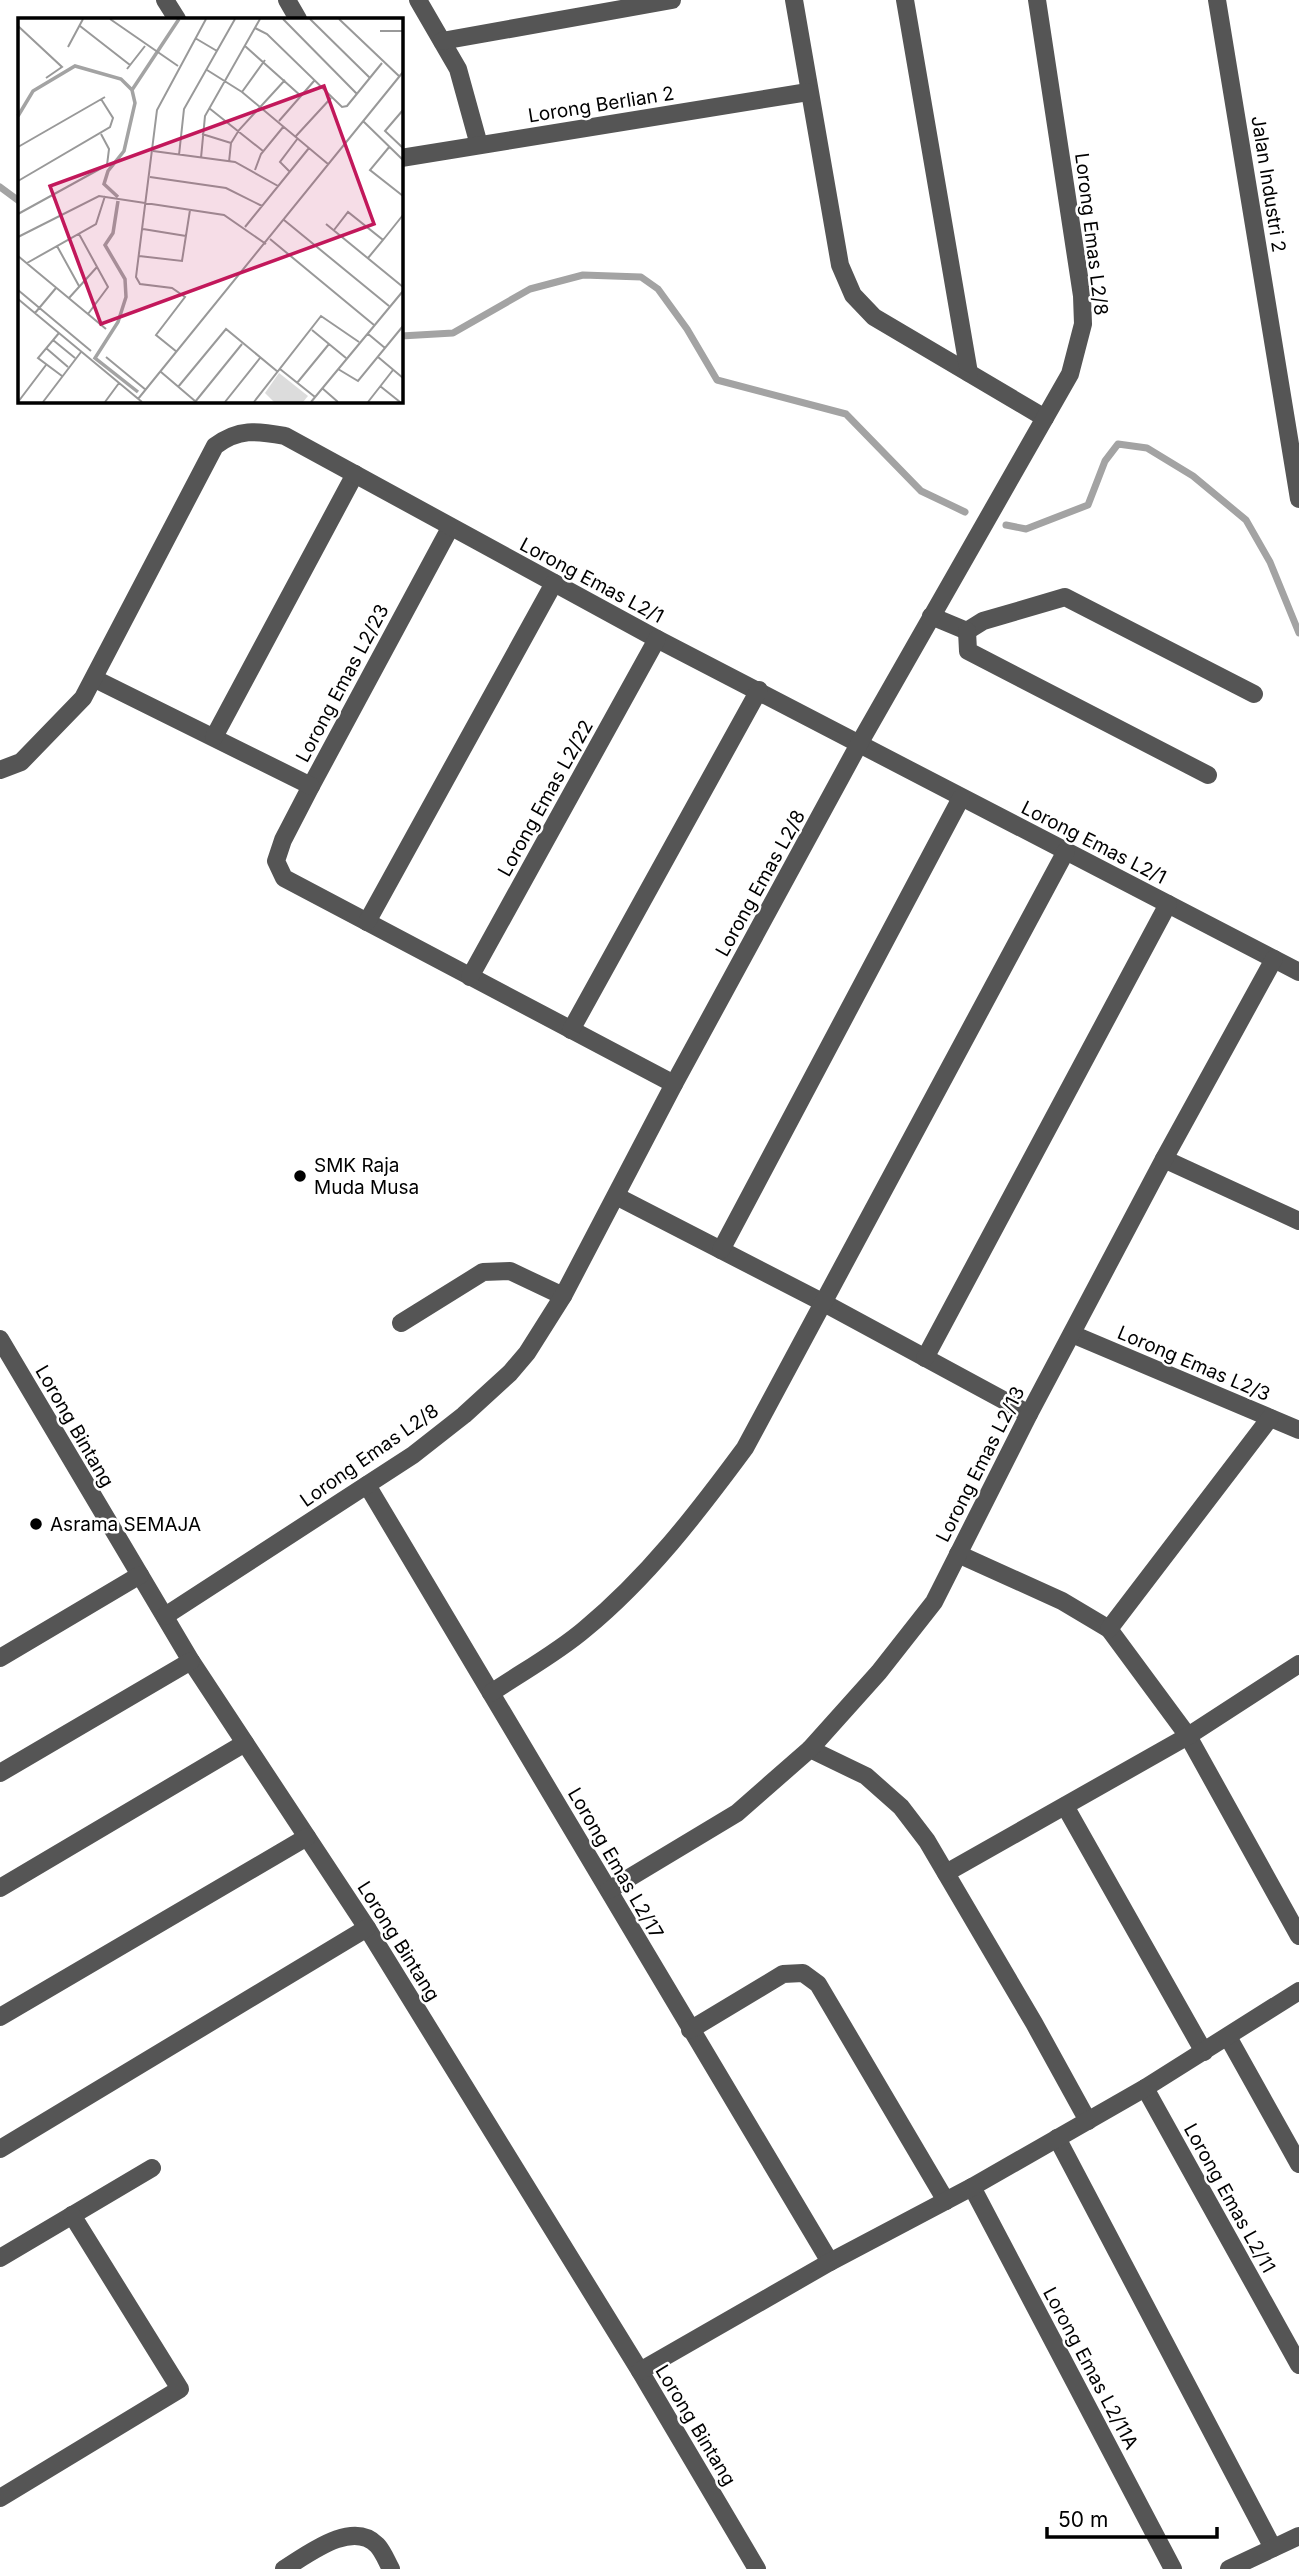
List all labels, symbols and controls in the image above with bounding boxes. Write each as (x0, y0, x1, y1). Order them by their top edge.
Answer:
inset map (18, 18, 402, 402)
street label: Lorong Berlian 2 (526, 82, 676, 127)
street label: Jalan Industri 2 (1246, 114, 1291, 254)
street label: Lorong Emas L2/8 (1070, 151, 1113, 317)
street label: Lorong Emas L2/1 (516, 533, 668, 628)
street label: Lorong Emas L2/23 (291, 600, 394, 766)
street label: Lorong Emas L2/22 (493, 716, 598, 880)
street label: Lorong Emas L2/1 (1017, 796, 1170, 889)
street label: Lorong Emas L2/8 (711, 806, 810, 960)
place label: SMK Raja Muda Musa (314, 1154, 419, 1199)
marker: SMK Raja Muda Musa (292, 1168, 308, 1184)
street label: Lorong Emas L2/3 (1114, 1321, 1274, 1406)
street label: Lorong Bintang (30, 1361, 119, 1491)
street label: Lorong Emas L2/13 (931, 1383, 1030, 1546)
street label: Lorong Emas L2/8 (296, 1399, 443, 1512)
place label: Asrama SEMAJA (50, 1513, 201, 1536)
marker: Asrama SEMAJA (28, 1516, 44, 1532)
street label: Lorong Emas L2/17 (563, 1784, 668, 1943)
street label: Lorong Bintang (353, 1877, 445, 2005)
street label: Lorong Emas L2/11 (1179, 2119, 1280, 2277)
street label: Lorong Emas L2/11A (1038, 2283, 1143, 2453)
street label: Lorong Bintang (651, 2361, 741, 2490)
scale bar (1047, 2496, 1217, 2540)
text: 50 m (1058, 2507, 1108, 2532)

